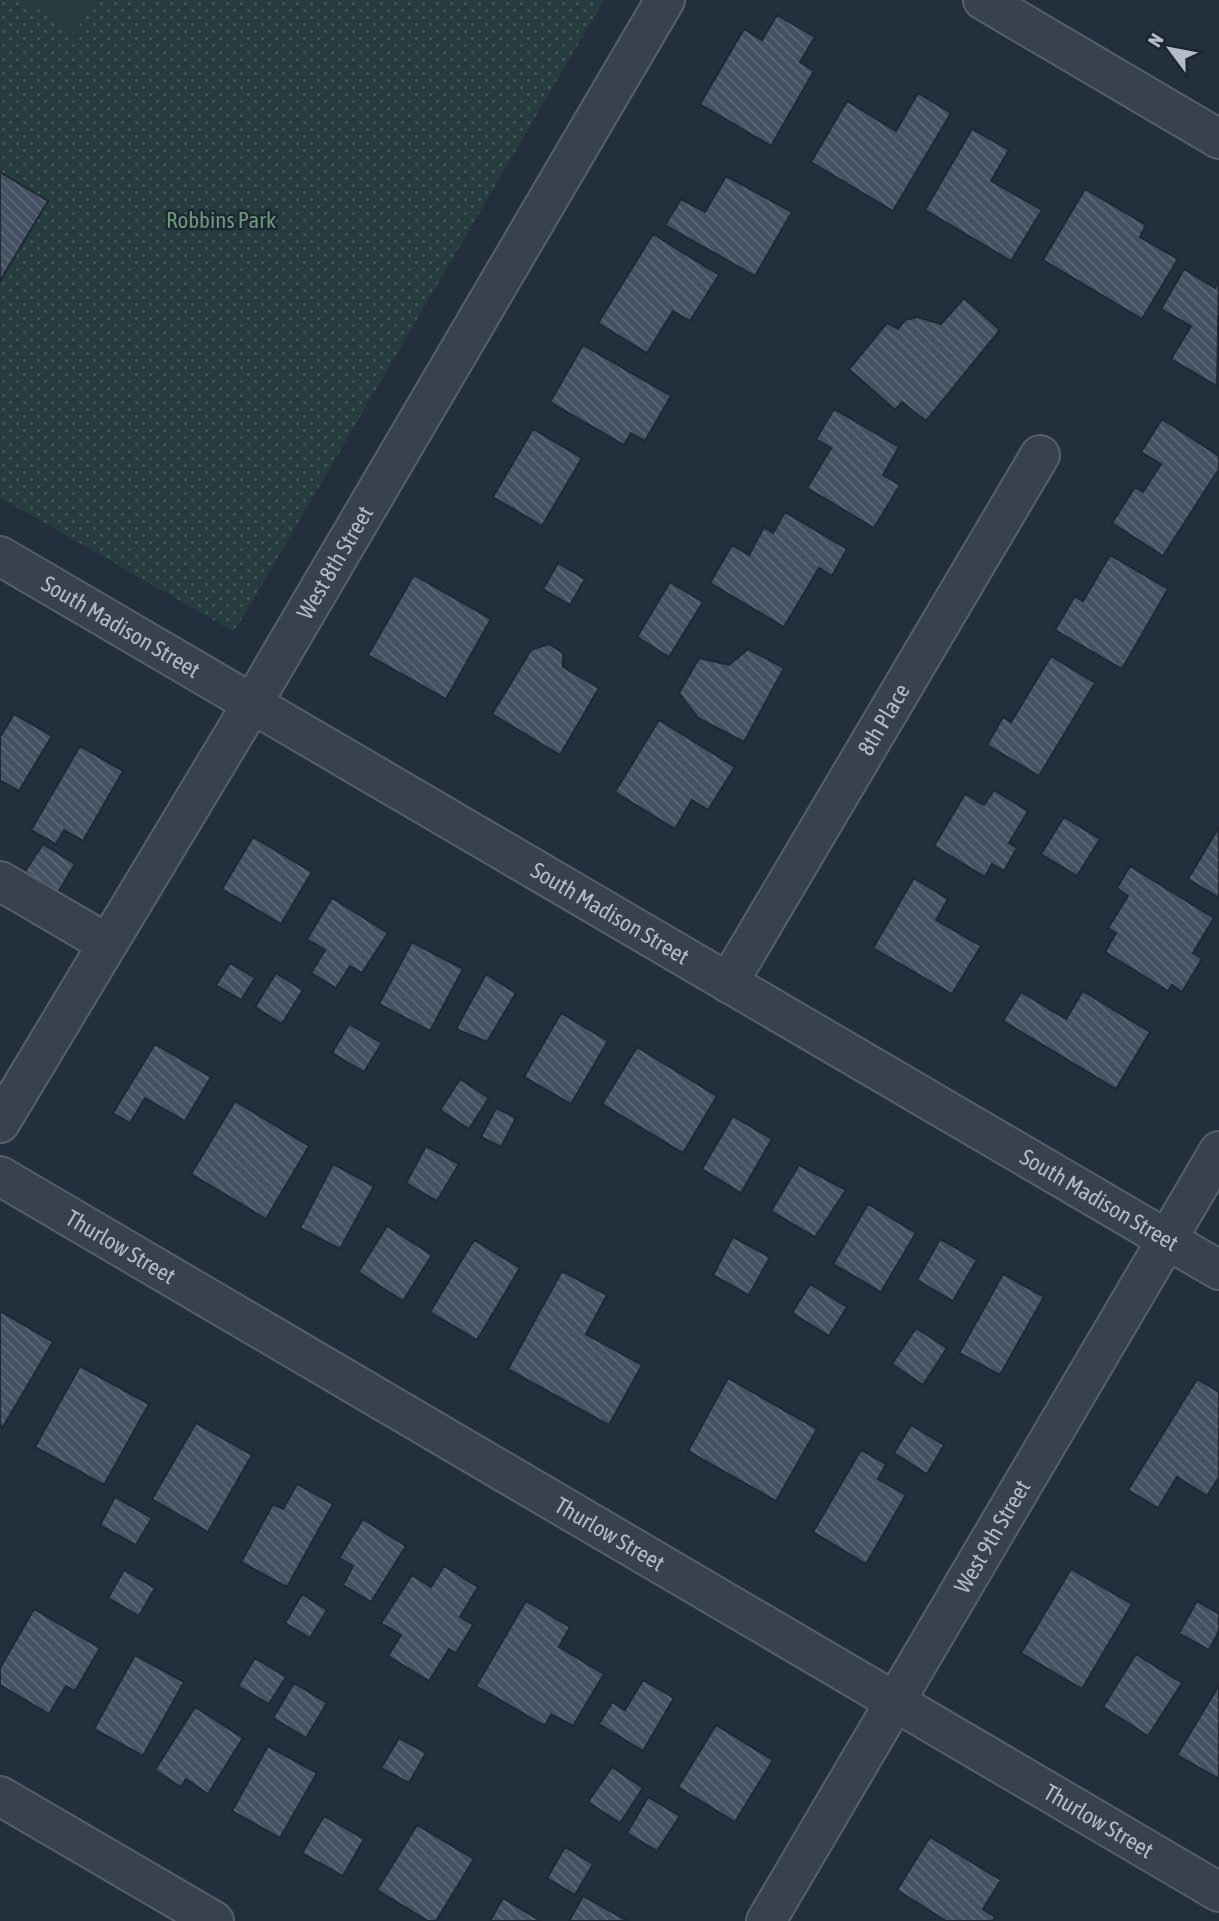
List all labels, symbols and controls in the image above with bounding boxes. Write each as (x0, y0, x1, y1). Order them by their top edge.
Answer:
north arrow (1135, 14, 1205, 84)
text: N (1143, 29, 1168, 51)
park label: Robbins Park (166, 207, 276, 233)
street label: West 8th Street (292, 501, 378, 624)
street label: South Madison Street (37, 570, 204, 683)
street label: 8th Place (852, 679, 915, 760)
street label: South Madison Street (526, 857, 694, 970)
street label: South Madison Street (1016, 1144, 1183, 1256)
street label: Thurlow Street (61, 1205, 180, 1289)
street label: West 9th Street (949, 1475, 1035, 1598)
street label: Thurlow Street (550, 1492, 669, 1576)
street label: Thurlow Street (1039, 1779, 1158, 1863)

